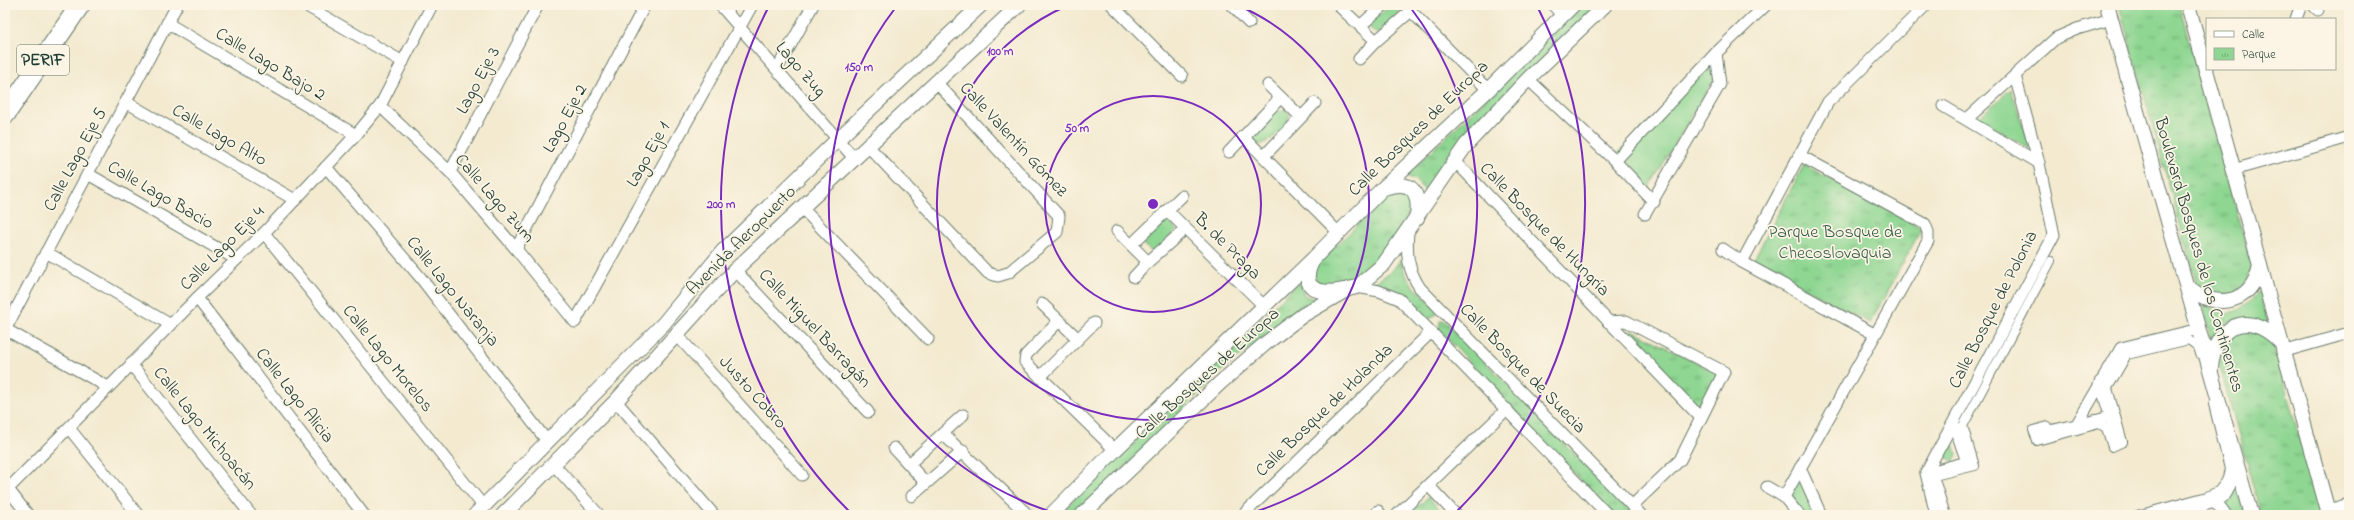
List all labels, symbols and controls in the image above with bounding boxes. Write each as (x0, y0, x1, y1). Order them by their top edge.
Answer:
legend (2206, 18, 2336, 70)
street label: Calle Lago Bajo 2 (209, 22, 330, 109)
text: Calle (2242, 26, 2265, 44)
street label: Lago Zug (767, 36, 832, 104)
street label: Lago Eje 3 (450, 43, 508, 120)
text: 100 m (987, 43, 1014, 61)
road number: PERIF (17, 45, 69, 75)
text: Parque (2242, 46, 2276, 64)
street label: Calle Bosques de Europa (1343, 55, 1495, 203)
text: 150 m (845, 59, 874, 77)
street label: Calle Valentín Gómez (953, 77, 1074, 204)
street label: Lago Eje 2 (537, 80, 596, 158)
street label: Calle Lago Alto (166, 98, 271, 175)
street label: Calle Lago Eje 5 (38, 104, 115, 217)
street label: Boulevard Bosques de los Continentes (2146, 113, 2250, 396)
street label: Lago Eje 1 (620, 117, 679, 193)
text: 50 m (1065, 120, 1090, 138)
street label: Calle Lago Zum (447, 149, 540, 250)
street label: Calle Lago Bacio (101, 155, 218, 238)
street label: Calle Bosque de Hungría (1472, 157, 1615, 304)
street label: Avenida Aeropuerto (681, 180, 803, 302)
text: 200 m (706, 196, 736, 214)
centre of rings (1146, 197, 1160, 211)
street label: Calle Lago Eje 4 (175, 200, 273, 298)
street label: B. de Praga (1186, 207, 1266, 287)
park label: Parque Bosque de Checoslovaquia (1768, 220, 1903, 267)
street label: Calle Bosque de Polonia (1943, 226, 2045, 394)
street label: Calle Lago Naranja (398, 231, 505, 354)
street label: Calle Miguel Barragán (751, 263, 876, 395)
street label: Calle Bosque de Suecia (1453, 298, 1591, 440)
street label: Calle Lago Morelos (335, 300, 439, 419)
street label: Calle Bosques de Europa (1130, 302, 1286, 446)
street label: Calle Bosque de Holanda (1250, 338, 1400, 484)
street label: Calle Lago Alicia (248, 343, 340, 450)
street label: Justo Cobro (712, 350, 792, 436)
street label: Calle Lago Michoacán (145, 362, 262, 497)

